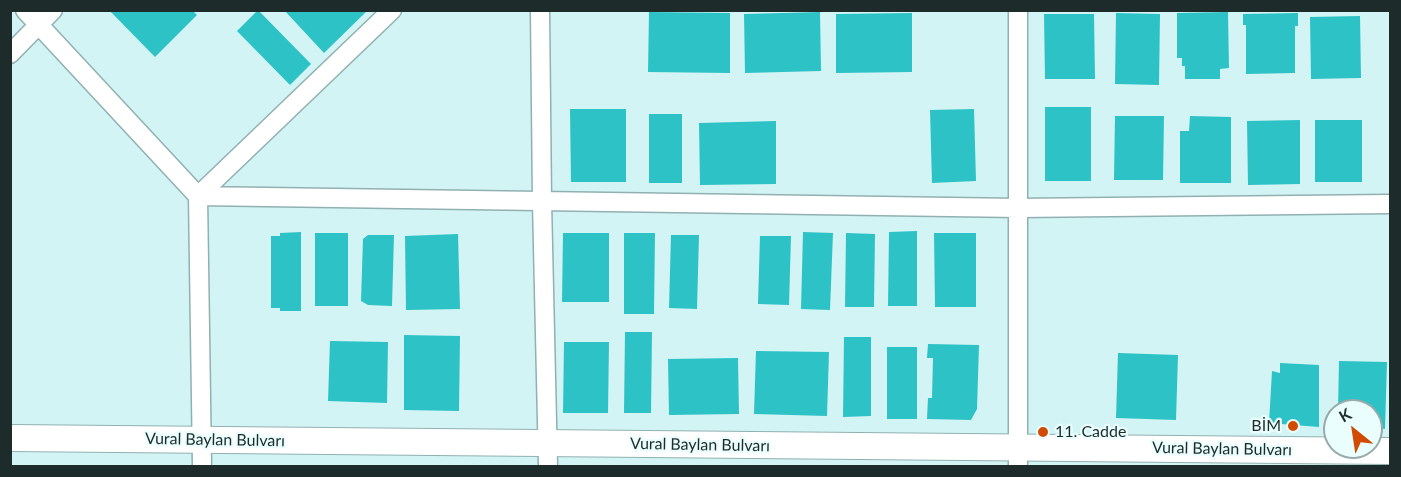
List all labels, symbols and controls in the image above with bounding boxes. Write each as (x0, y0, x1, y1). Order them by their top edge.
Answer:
north arrow (1323, 399, 1383, 459)
text: K (1335, 404, 1354, 426)
place label: BİM (1251, 416, 1281, 436)
marker: BİM (1286, 419, 1300, 433)
place label: 11. Cadde (1055, 422, 1126, 442)
marker: 11. Cadde (1036, 425, 1050, 439)
street label: Vural Baylan Bulvarı (145, 429, 285, 451)
street label: Vural Baylan Bulvarı (630, 434, 770, 456)
street label: Vural Baylan Bulvarı (1152, 438, 1292, 460)

